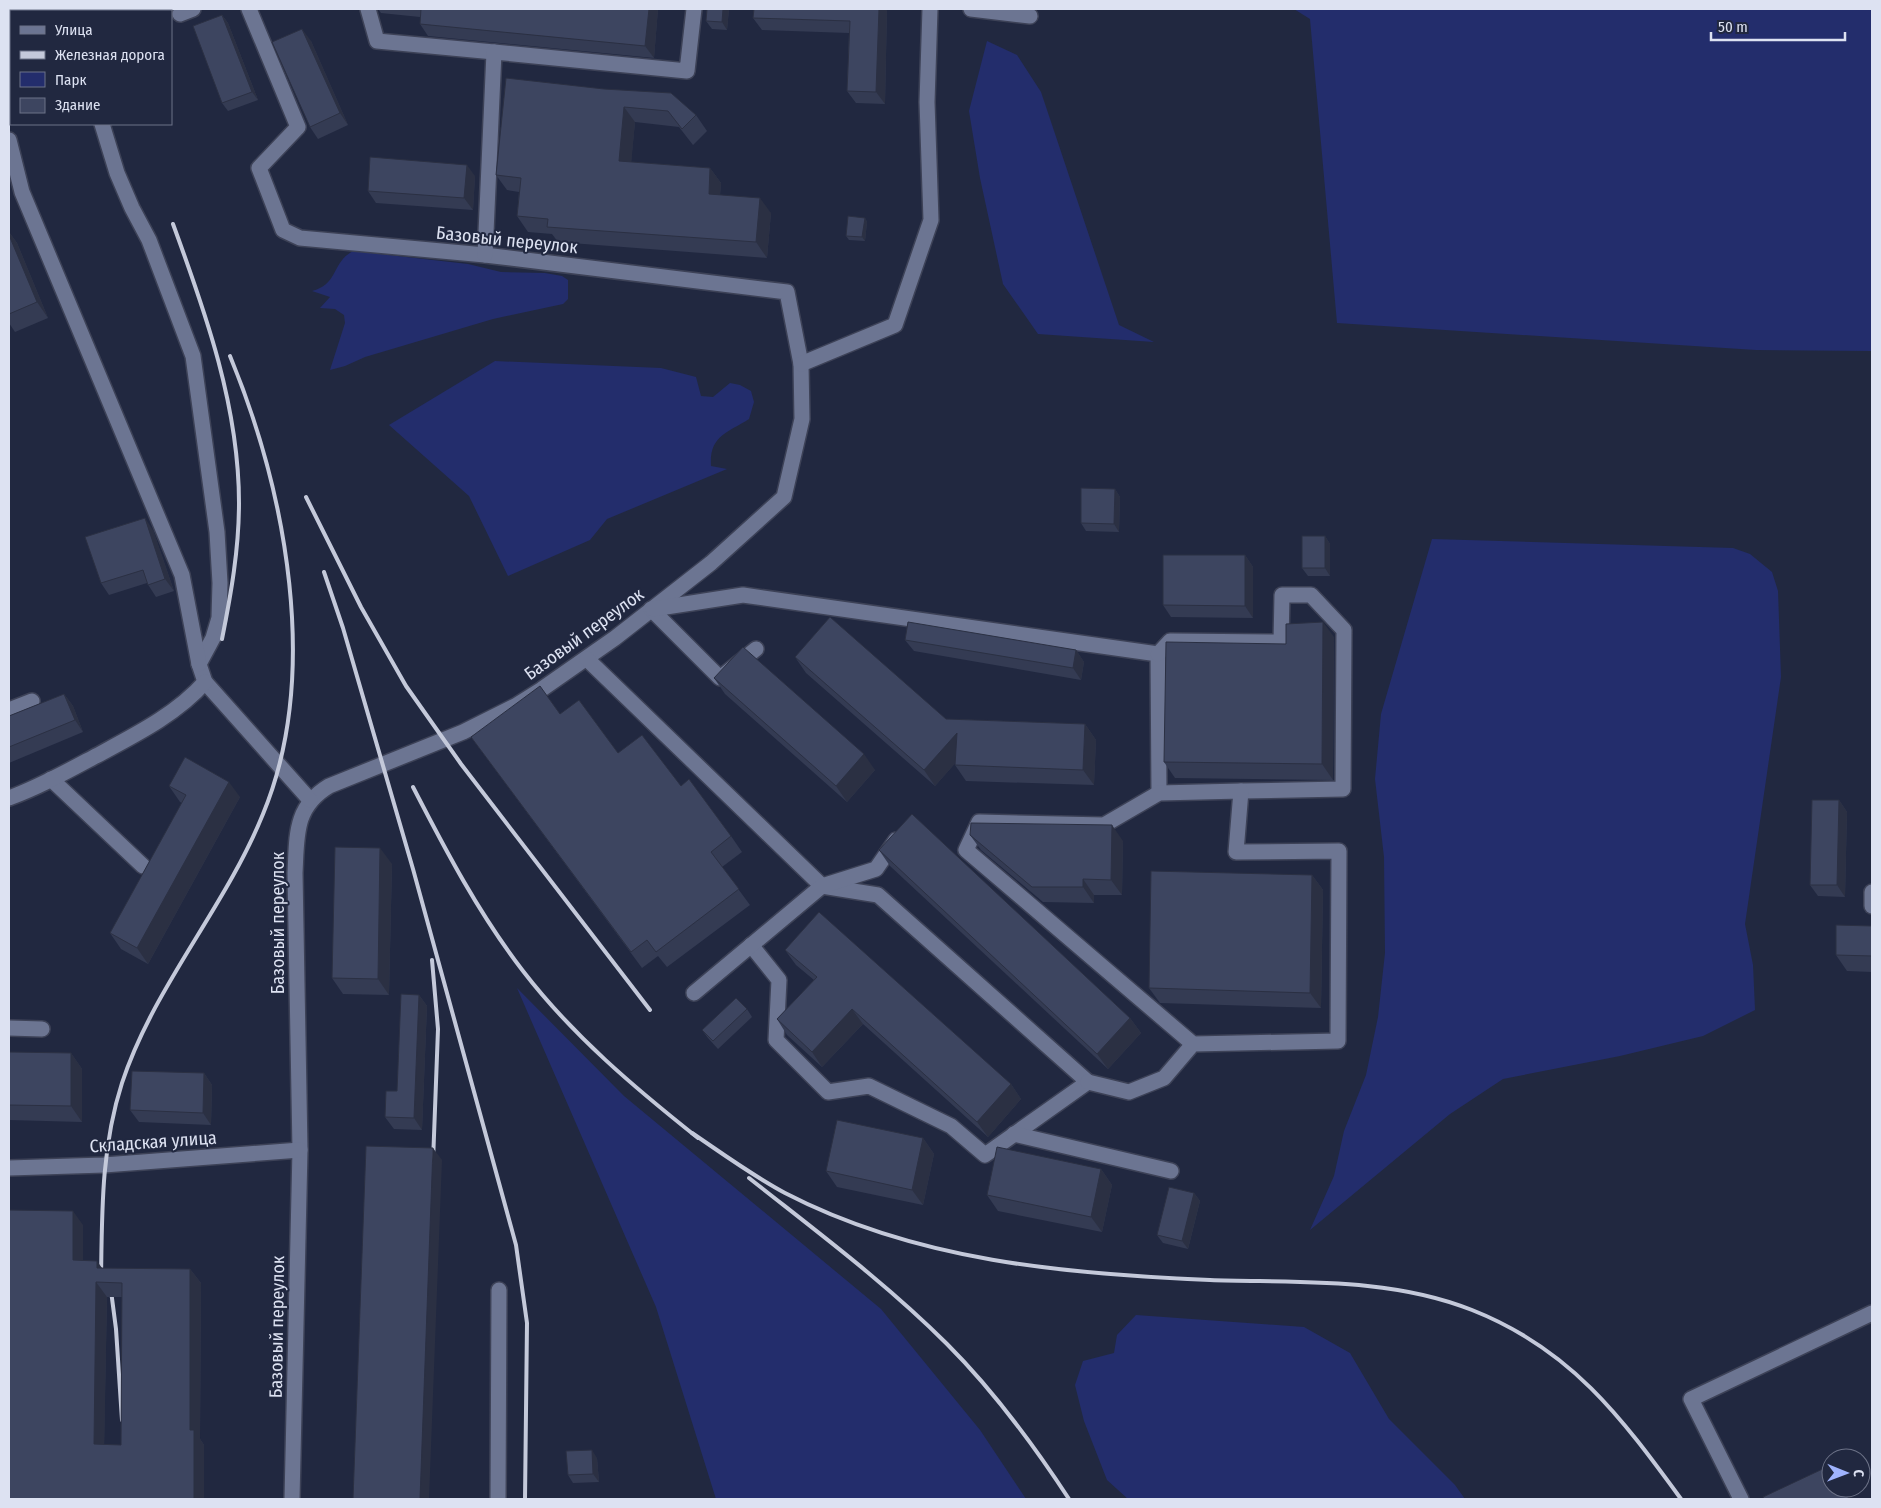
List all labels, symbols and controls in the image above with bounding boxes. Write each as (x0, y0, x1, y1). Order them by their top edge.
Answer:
legend (10, 10, 172, 125)
scale bar (1711, 10, 1845, 42)
text: 50 m (1718, 18, 1748, 36)
text: Улица (54, 21, 93, 39)
text: Железная дорога (55, 46, 165, 64)
text: Парк (55, 71, 86, 89)
text: Здание (55, 96, 101, 114)
street label: Базовый переулок (435, 222, 580, 258)
street label: Базовый переулок (520, 583, 649, 685)
street label: Базовый переулок (267, 851, 289, 994)
street label: Складская улица (89, 1127, 217, 1157)
street label: Базовый переулок (265, 1255, 289, 1398)
north arrow (1821, 1448, 1871, 1498)
text: С (1850, 1469, 1867, 1478)

